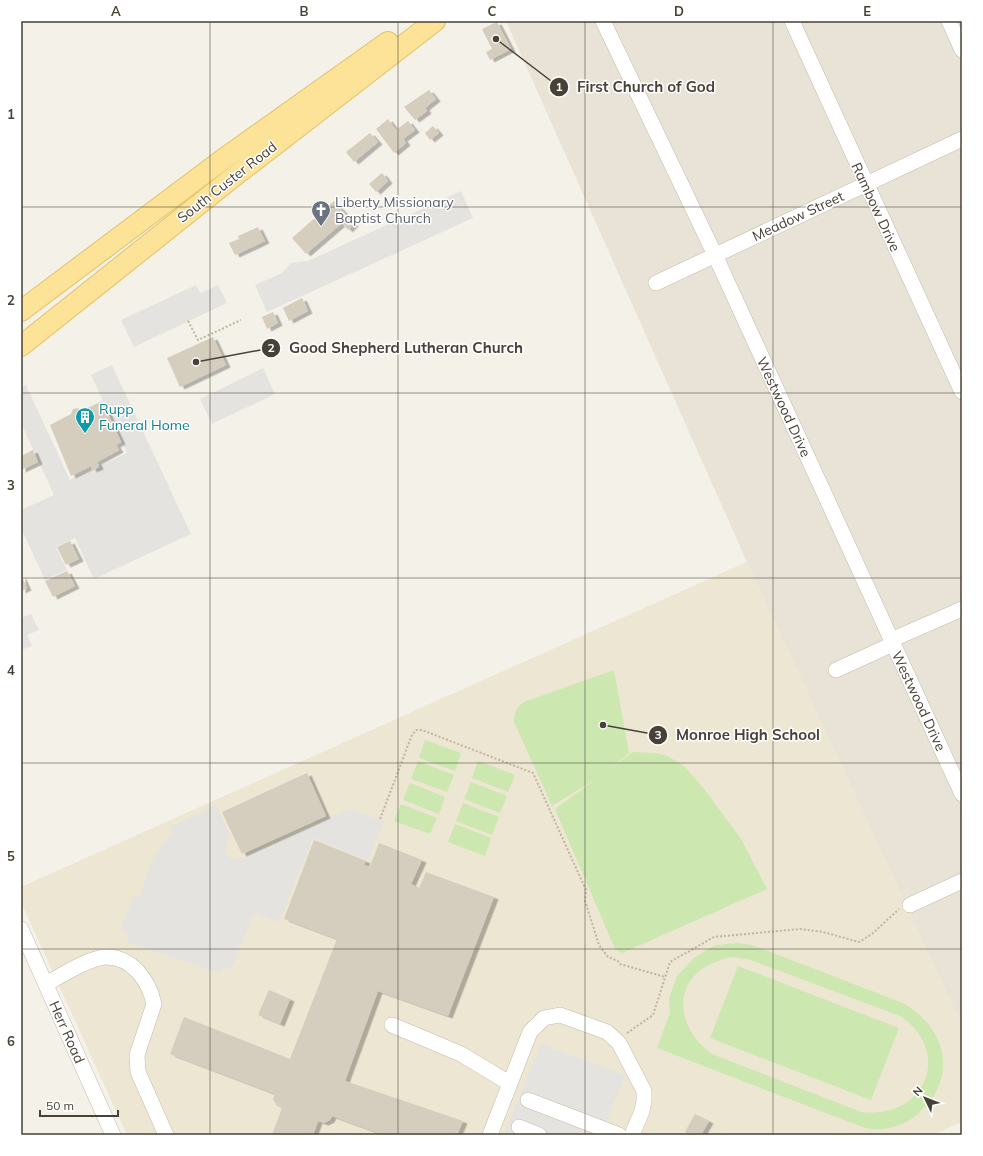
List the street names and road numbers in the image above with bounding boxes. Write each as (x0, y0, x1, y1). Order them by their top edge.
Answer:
street label: South Custer Road (174, 138, 280, 226)
street label: Rambow Drive (847, 160, 905, 254)
street label: Meadow Street (749, 187, 847, 245)
street label: Westwood Drive (753, 354, 815, 460)
street label: Westwood Drive (888, 648, 950, 754)
street label: Herr Road (45, 998, 89, 1066)

